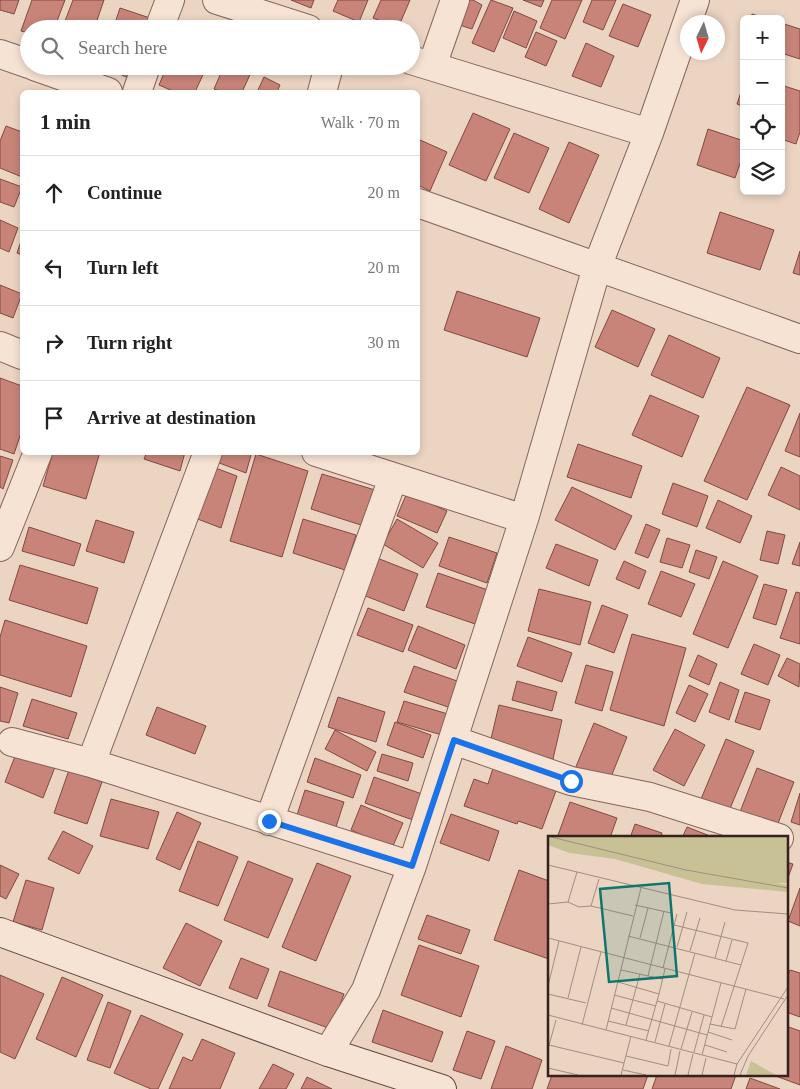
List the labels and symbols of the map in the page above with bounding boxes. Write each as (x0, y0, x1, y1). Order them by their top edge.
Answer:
north arrow (680, 15, 725, 60)
route start (560, 770, 583, 793)
route end (258, 810, 281, 833)
inset map (548, 836, 788, 1076)

